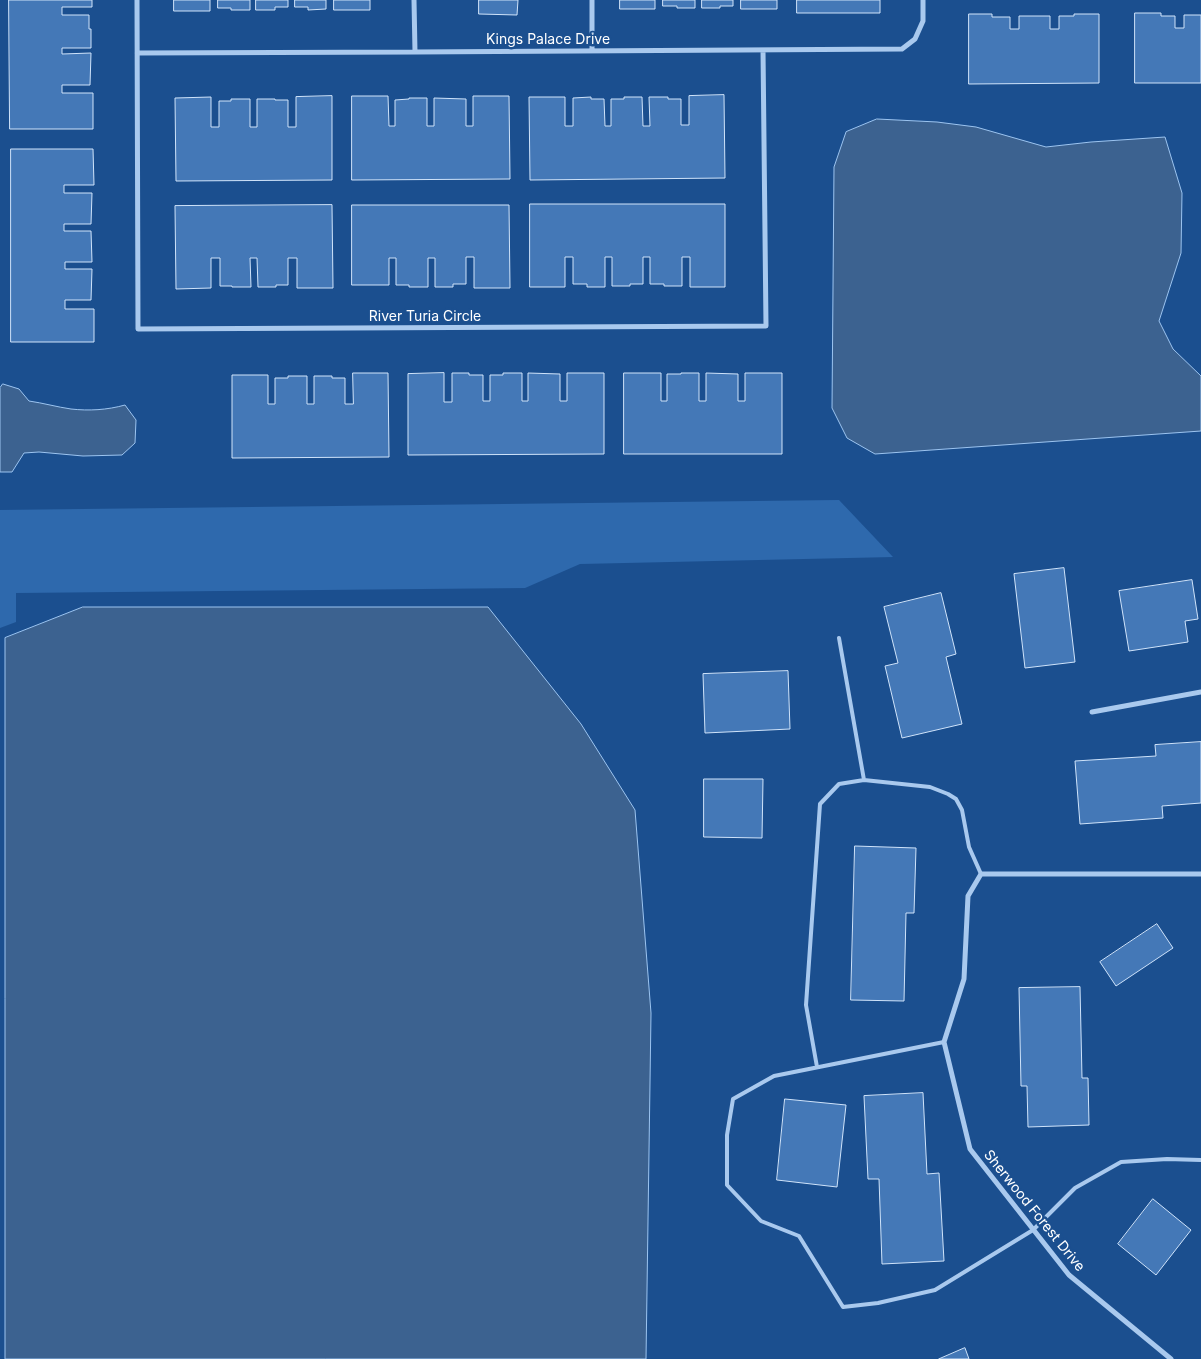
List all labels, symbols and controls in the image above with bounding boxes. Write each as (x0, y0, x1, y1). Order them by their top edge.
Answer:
street label: Kings Palace Drive (486, 32, 610, 48)
street label: River Turia Circle (369, 309, 481, 325)
street label: Sherwood Forest Drive (980, 1147, 1088, 1275)

